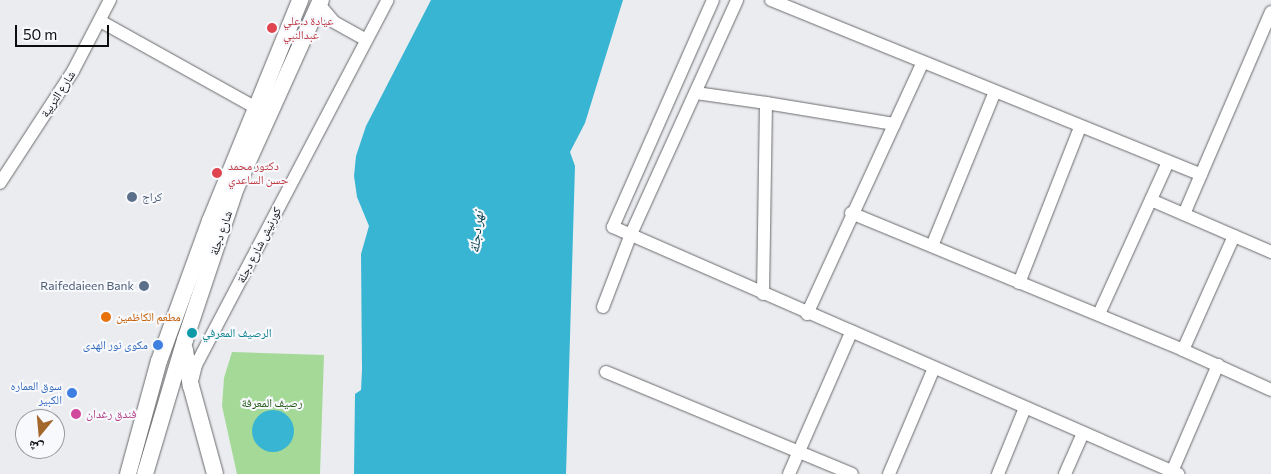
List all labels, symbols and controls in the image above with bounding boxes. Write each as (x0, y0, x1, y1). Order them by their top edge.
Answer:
place label: عيادة د.علي عبدالنبي (283, 14, 334, 42)
scale bar (18, 15, 111, 47)
marker: عيادة د.علي عبدالنبي (265, 21, 279, 35)
text: 50 m (23, 25, 57, 43)
street label: شارع التربية (38, 68, 78, 120)
place label: دكتور محمد حسن الساعدي (228, 159, 288, 187)
marker: دكتور محمد حسن الساعدي (210, 166, 224, 180)
place label: كراج (142, 190, 162, 204)
marker: كراج (126, 191, 138, 203)
street label: كورنيش شارع دجلة (234, 205, 284, 285)
street label: شارع دجلة (207, 209, 235, 257)
water label: نهر دجلة (465, 210, 487, 254)
place label: Raifedaieen Bank (40, 279, 134, 293)
marker: Raifedaieen Bank (138, 280, 150, 292)
place label: مطعم الكاظمين (116, 310, 181, 324)
marker: مطعم الكاظمين (100, 311, 112, 323)
place label: الرصيف المعرفي (202, 326, 272, 340)
marker: الرصيف المعرفي (186, 327, 198, 339)
place label: مكوى نور الهدى (83, 338, 148, 352)
marker: مكوى نور الهدى (152, 339, 164, 351)
place label: سوق العماره الكبير (11, 379, 62, 407)
marker: سوق العماره الكبير (66, 387, 78, 399)
park label: رصيف المعرفة (241, 396, 303, 410)
place label: فندق رغدان (86, 407, 137, 421)
marker: فندق رغدان (70, 408, 82, 420)
north arrow (15, 409, 65, 459)
text: ش (26, 438, 45, 458)

